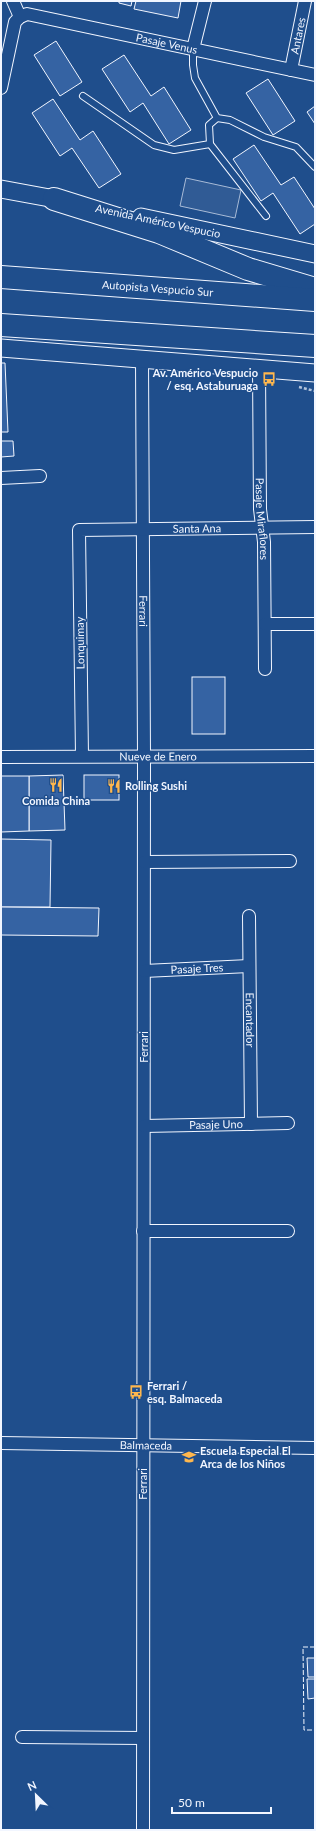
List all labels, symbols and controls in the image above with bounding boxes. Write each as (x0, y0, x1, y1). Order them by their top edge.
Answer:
street label: Antares (287, 16, 308, 55)
street label: Pasaje Venus (135, 30, 199, 56)
street label: Avenida Américo Vespucio (94, 201, 222, 240)
street label: Autopista Vespucio Sur (102, 277, 214, 299)
place label: Av. Américo Vespucio / esq. Astaburuaga (152, 366, 258, 392)
bus stop icon: Av. Américo Vespucio / esq. Astaburuaga (261, 371, 277, 387)
street label: Pasaje Miraflores (254, 478, 271, 560)
street label: Santa Ana (173, 521, 221, 535)
street label: Ferrari (137, 595, 150, 627)
street label: Lonquimay (73, 616, 86, 669)
street label: Nueve de Enero (119, 749, 197, 763)
restaurant icon: Comida China (48, 777, 64, 793)
restaurant icon: Rolling Sushi (106, 778, 122, 794)
place label: Rolling Sushi (125, 779, 187, 792)
place label: Comida China (22, 794, 90, 807)
street label: Pasaje Tres (170, 960, 224, 976)
street label: Encantador (244, 992, 257, 1048)
street label: Ferrari (137, 1031, 150, 1063)
street label: Pasaje Uno (189, 1117, 243, 1131)
place label: Ferrari / esq. Balmaceda (147, 1379, 222, 1405)
bus stop icon: Ferrari / esq. Balmaceda (128, 1384, 144, 1400)
street label: Balmaceda (120, 1438, 172, 1452)
place label: Escuela Especial El Arca de los Niños (199, 1444, 291, 1470)
school or university icon: Escuela Especial El Arca de los Niños (181, 1449, 197, 1465)
street label: Ferrari (136, 1468, 149, 1500)
north arrow (16, 1775, 56, 1815)
text: N (25, 1778, 38, 1793)
scale bar (172, 1789, 271, 1815)
text: 50 m (178, 1795, 205, 1810)

